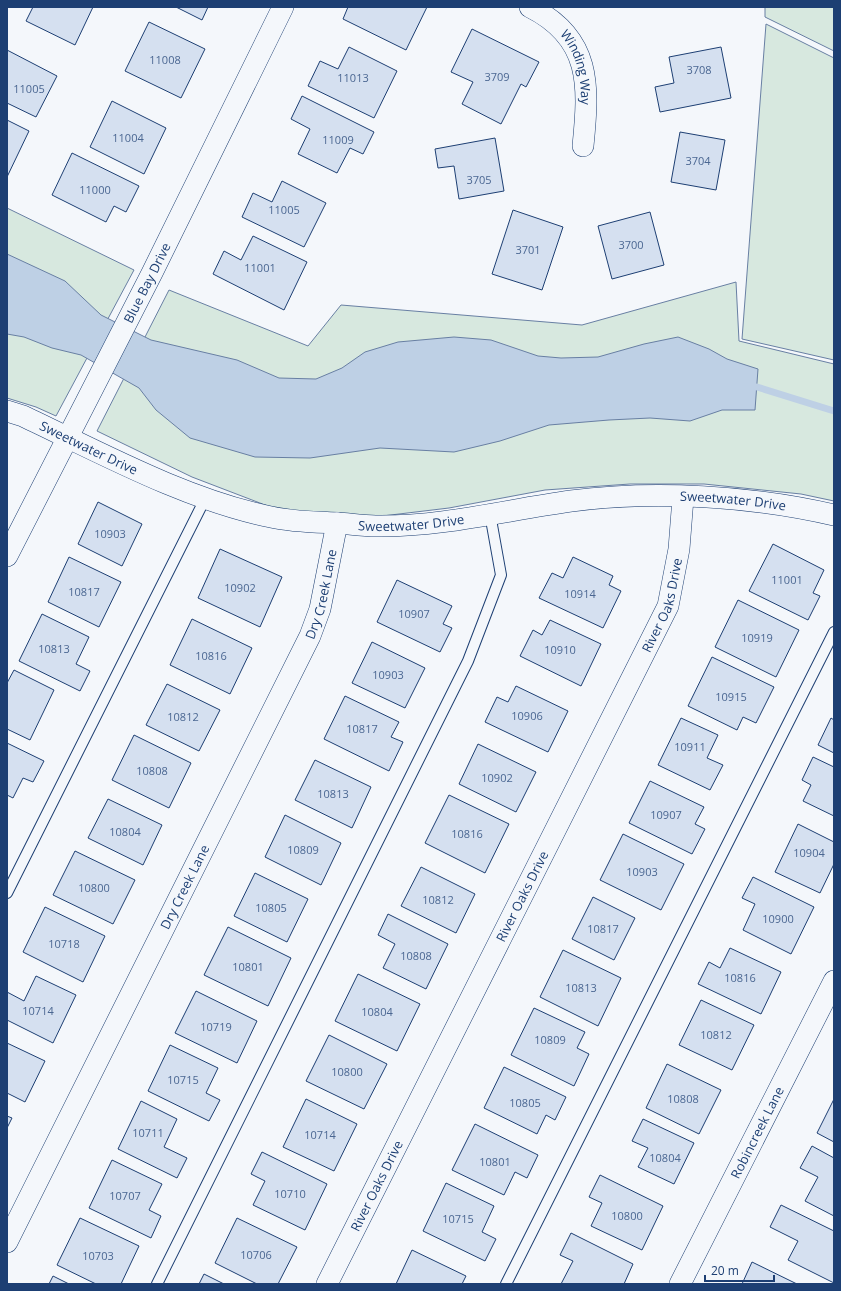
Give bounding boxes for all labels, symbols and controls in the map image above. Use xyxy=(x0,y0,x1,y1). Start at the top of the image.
street label: Winding Way xyxy=(557,26,595,105)
house number: 11008 xyxy=(149,52,181,67)
house number: 3708 xyxy=(686,62,712,77)
house number: 3709 xyxy=(484,69,510,84)
house number: 11013 xyxy=(337,70,369,85)
house number: 11005 xyxy=(13,81,45,96)
house number: 11004 xyxy=(112,130,144,145)
house number: 11009 xyxy=(322,132,354,147)
house number: 3704 xyxy=(685,153,711,168)
house number: 3705 xyxy=(466,172,492,187)
house number: 11000 xyxy=(79,182,111,197)
house number: 11005 xyxy=(268,202,300,217)
house number: 3700 xyxy=(618,237,644,252)
street label: Blue Bay Drive xyxy=(119,239,175,326)
house number: 3701 xyxy=(515,242,541,257)
house number: 11001 xyxy=(244,260,276,275)
street label: Sweetwater Drive xyxy=(37,416,141,479)
street label: Sweetwater Drive xyxy=(680,487,787,514)
street label: Sweetwater Drive xyxy=(357,510,465,535)
house number: 10903 xyxy=(94,526,126,541)
street label: Dry Creek Lane xyxy=(301,548,341,642)
street label: River Oaks Drive xyxy=(637,556,686,655)
house number: 11001 xyxy=(771,572,803,587)
house number: 10902 xyxy=(224,580,256,595)
house number: 10817 xyxy=(68,584,100,599)
house number: 10914 xyxy=(564,586,596,601)
house number: 10907 xyxy=(398,606,430,621)
house number: 10919 xyxy=(741,630,773,645)
house number: 10813 xyxy=(38,641,70,656)
house number: 10910 xyxy=(544,642,576,657)
house number: 10816 xyxy=(195,648,227,663)
house number: 10903 xyxy=(372,667,404,682)
house number: 10915 xyxy=(715,689,747,704)
house number: 10906 xyxy=(511,708,543,723)
house number: 10812 xyxy=(167,709,199,724)
house number: 10817 xyxy=(346,721,378,736)
house number: 10911 xyxy=(674,739,706,754)
house number: 10808 xyxy=(136,763,168,778)
house number: 10902 xyxy=(481,770,513,785)
house number: 10813 xyxy=(317,786,349,801)
house number: 10907 xyxy=(650,807,682,822)
house number: 10804 xyxy=(109,824,141,839)
house number: 10816 xyxy=(451,826,483,841)
street label: Dry Creek Lane xyxy=(156,842,213,932)
house number: 10809 xyxy=(287,842,319,857)
house number: 10904 xyxy=(793,845,825,860)
street label: River Oaks Drive xyxy=(492,848,552,945)
house number: 10903 xyxy=(626,864,658,879)
house number: 10800 xyxy=(78,880,110,895)
house number: 10812 xyxy=(422,892,454,907)
house number: 10805 xyxy=(255,900,287,915)
house number: 10900 xyxy=(762,911,794,926)
house number: 10817 xyxy=(587,921,619,936)
house number: 10718 xyxy=(48,936,80,951)
house number: 10808 xyxy=(400,948,432,963)
house number: 10801 xyxy=(232,959,264,974)
house number: 10816 xyxy=(724,970,756,985)
house number: 10813 xyxy=(565,980,597,995)
house number: 10714 xyxy=(22,1003,54,1018)
house number: 10804 xyxy=(361,1004,393,1019)
house number: 10719 xyxy=(200,1019,232,1034)
house number: 10812 xyxy=(700,1027,732,1042)
house number: 10809 xyxy=(534,1032,566,1047)
house number: 10800 xyxy=(331,1064,363,1079)
house number: 10715 xyxy=(167,1072,199,1087)
street label: Robincreek Lane xyxy=(726,1083,788,1181)
house number: 10808 xyxy=(667,1091,699,1106)
house number: 10805 xyxy=(509,1095,541,1110)
house number: 10711 xyxy=(132,1125,164,1140)
house number: 10714 xyxy=(304,1127,336,1142)
street label: River Oaks Drive xyxy=(346,1137,407,1234)
house number: 10804 xyxy=(649,1150,681,1165)
house number: 10801 xyxy=(479,1154,511,1169)
house number: 10710 xyxy=(274,1186,306,1201)
house number: 10707 xyxy=(109,1188,141,1203)
house number: 10800 xyxy=(611,1208,643,1223)
house number: 10715 xyxy=(442,1211,474,1226)
house number: 10706 xyxy=(240,1247,272,1262)
house number: 10703 xyxy=(82,1248,114,1263)
scale bar xyxy=(705,1257,774,1283)
text: 20 m xyxy=(711,1262,739,1279)

